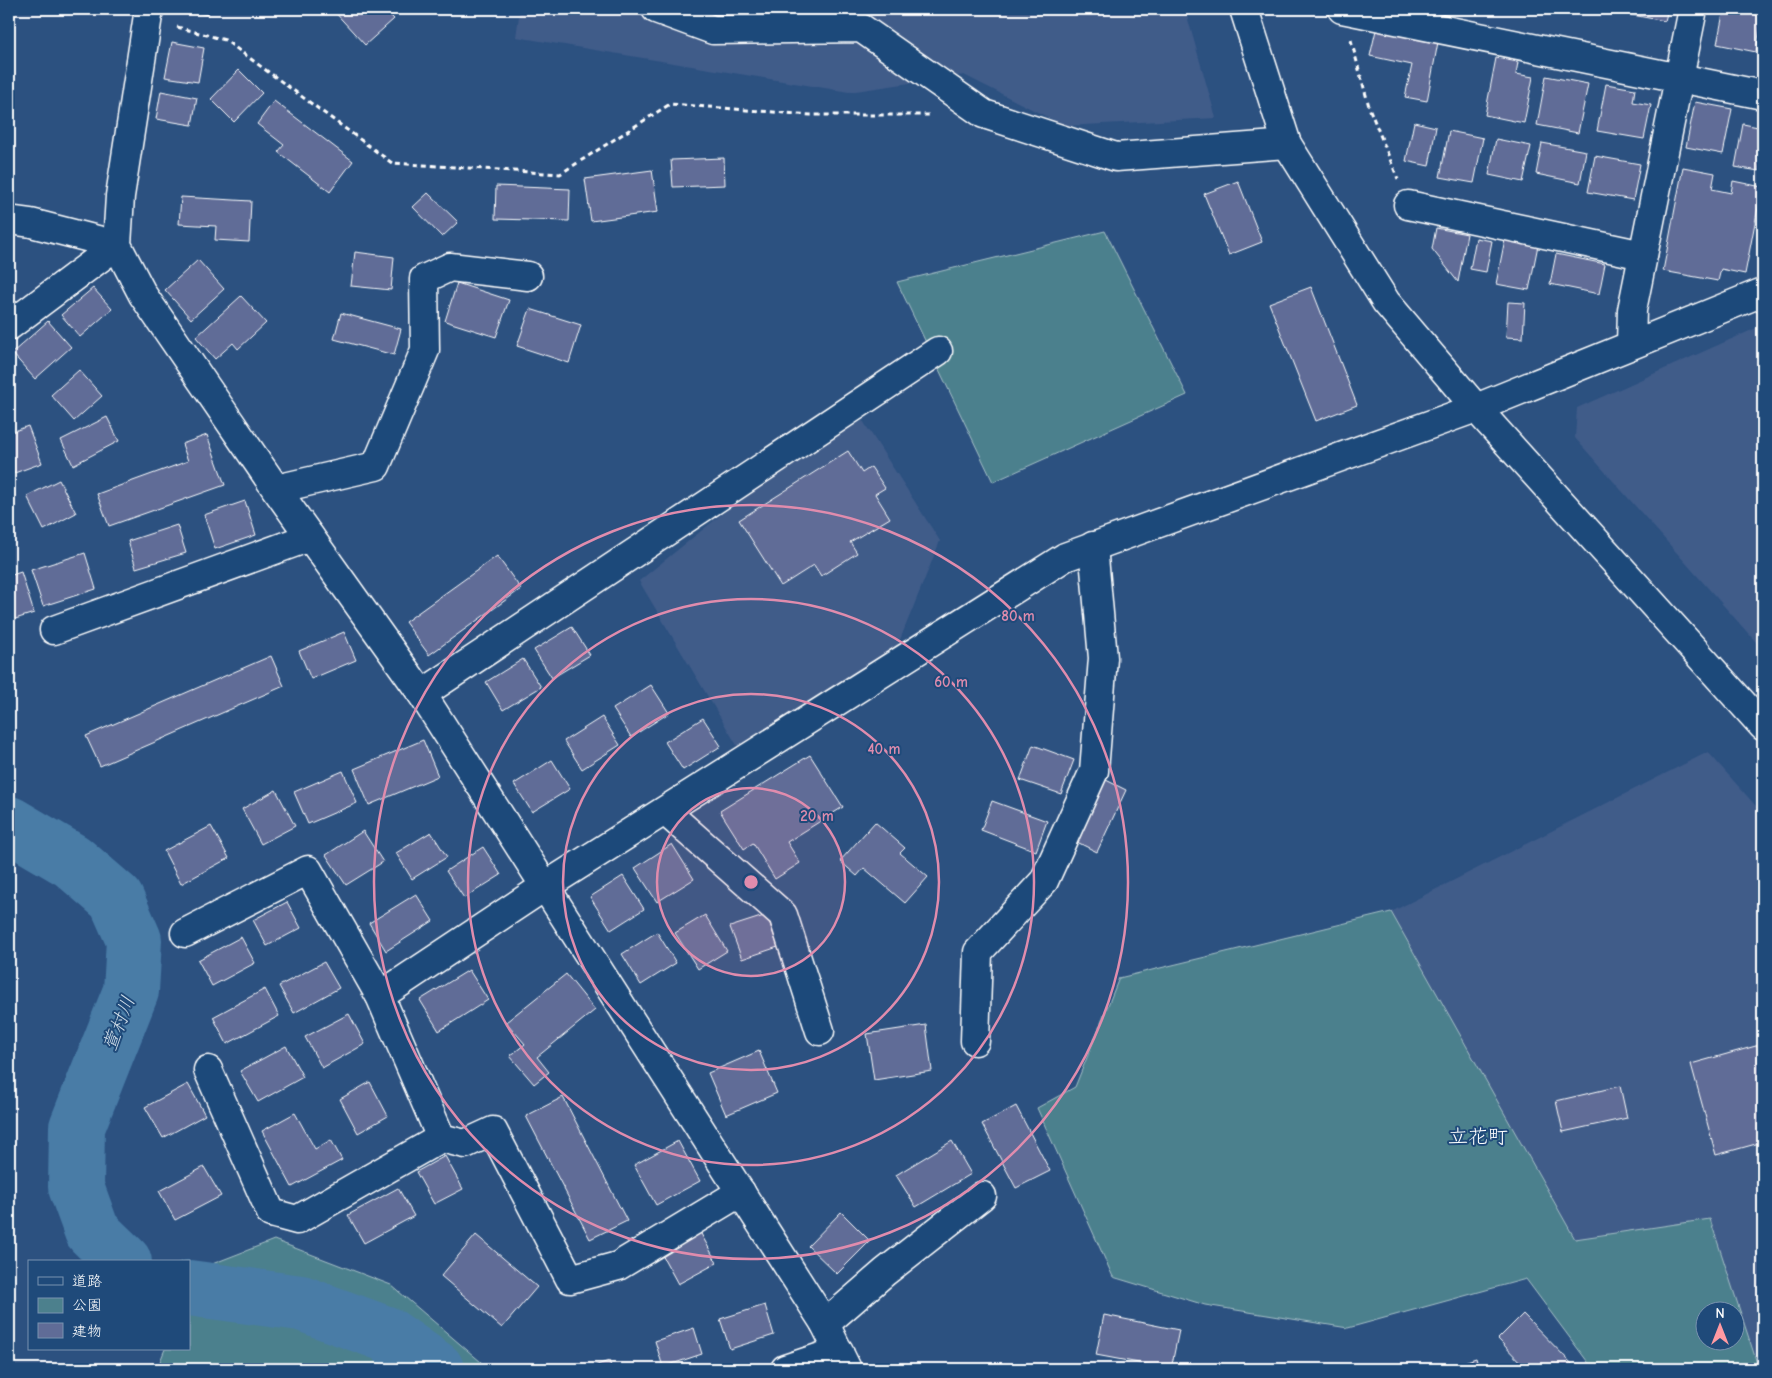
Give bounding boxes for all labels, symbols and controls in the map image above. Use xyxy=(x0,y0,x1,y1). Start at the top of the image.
text: 80 m xyxy=(1001,607,1035,625)
text: 60 m xyxy=(934,673,968,691)
text: 40 m xyxy=(868,740,901,758)
text: 20 m xyxy=(800,807,834,825)
centre of rings xyxy=(742,873,760,891)
water label: 萱村川 xyxy=(98,993,139,1054)
district label: 立花町 xyxy=(1448,1125,1508,1148)
legend xyxy=(28,1260,190,1350)
text: 道路 xyxy=(72,1272,102,1290)
text: 公園 xyxy=(72,1296,102,1314)
north arrow xyxy=(1694,1300,1744,1350)
text: N xyxy=(1715,1305,1725,1322)
text: 建物 xyxy=(72,1322,102,1340)

